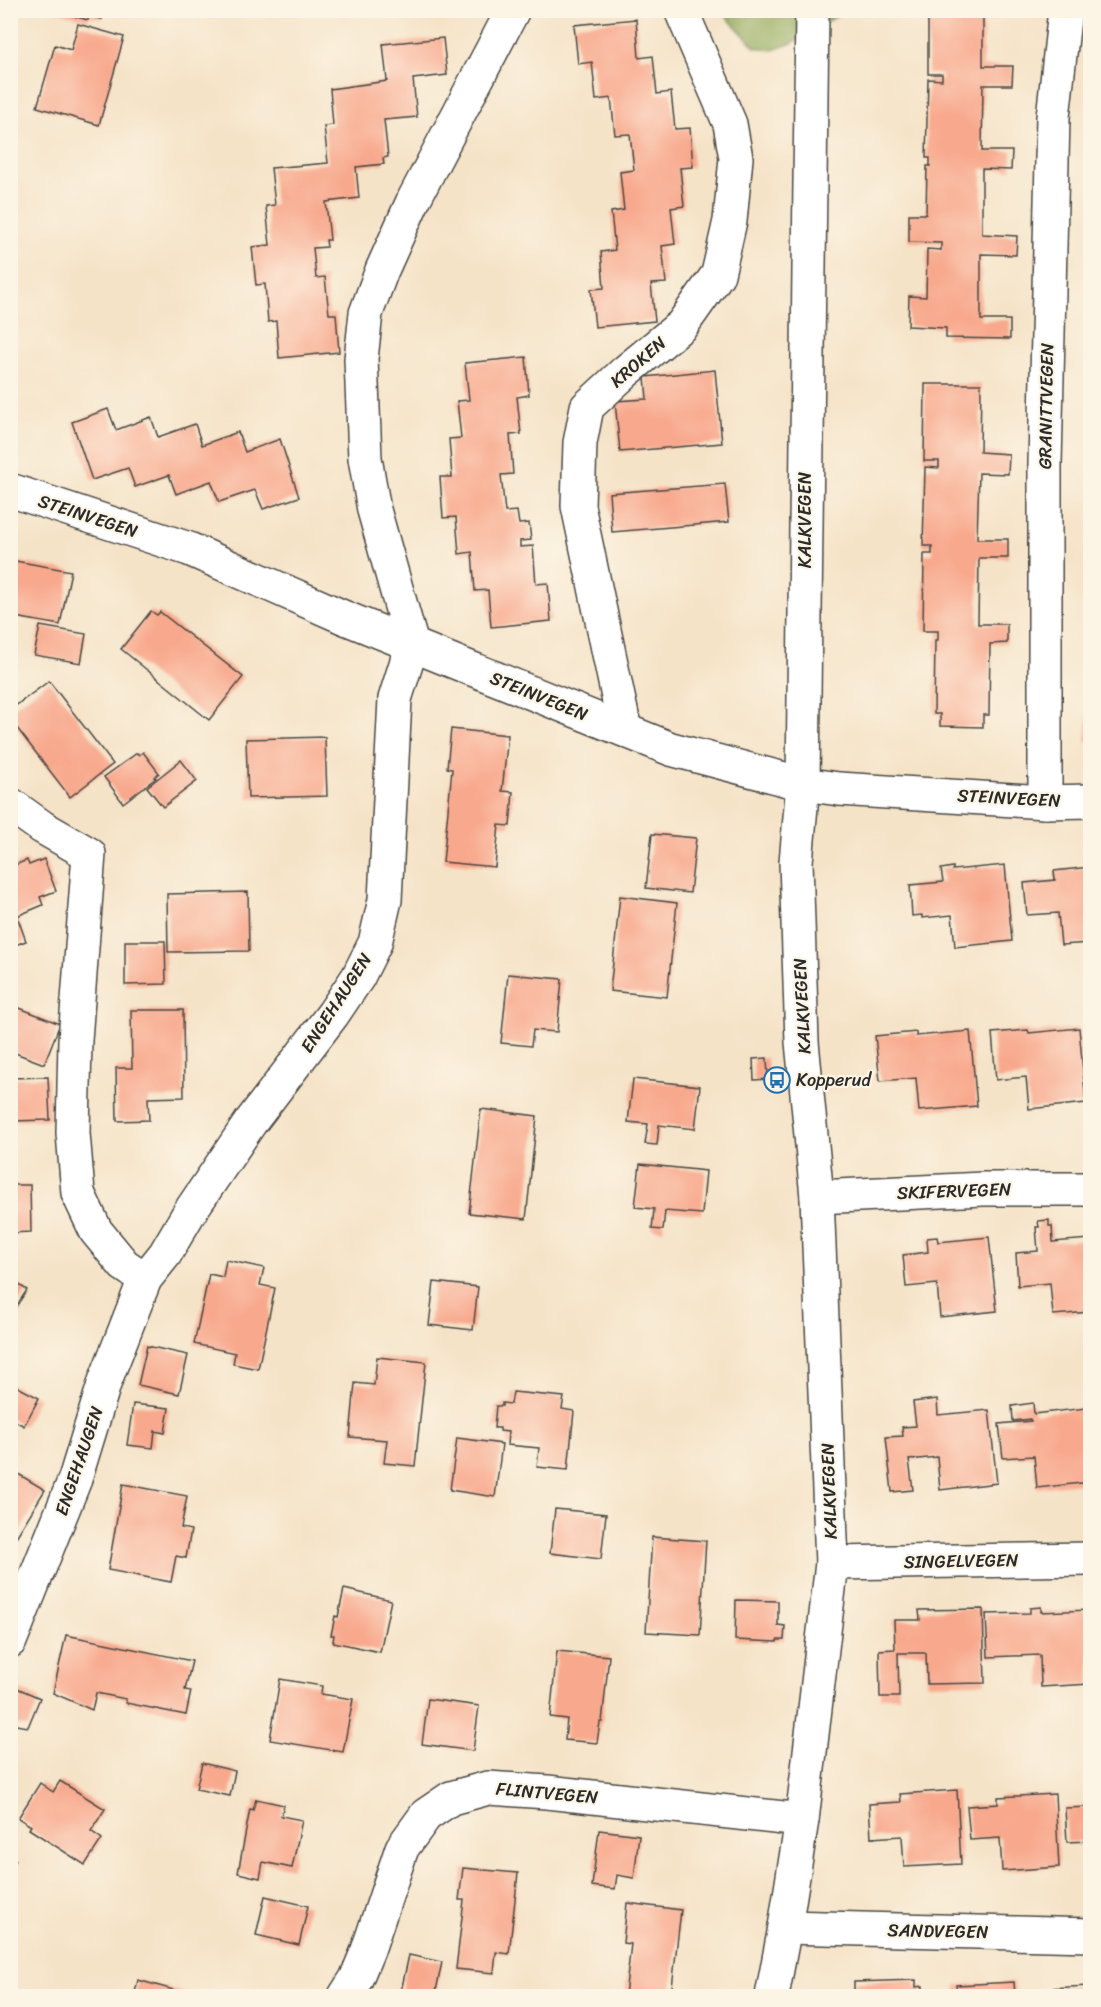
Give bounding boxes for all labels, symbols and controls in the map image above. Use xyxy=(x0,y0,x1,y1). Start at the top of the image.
street label: KROKEN xyxy=(602,328,674,396)
street label: GRANITTVEGEN xyxy=(1029,342,1063,469)
street label: KALKVEGEN xyxy=(789,471,821,568)
street label: STEINVEGEN xyxy=(34,485,143,547)
street label: STEINVEGEN xyxy=(485,662,593,730)
street label: STEINVEGEN xyxy=(956,779,1062,817)
street label: ENGEHAUGEN xyxy=(292,946,381,1059)
street label: KALKVEGEN xyxy=(783,957,821,1055)
place label: Kopperud xyxy=(796,1064,872,1096)
bus stop icon: Kopperud xyxy=(762,1065,792,1095)
street label: SKIFERVEGEN xyxy=(896,1173,1012,1209)
street label: ENGEHAUGEN xyxy=(45,1402,113,1520)
street label: KALKVEGEN xyxy=(811,1442,847,1540)
street label: SINGELVEGEN xyxy=(903,1544,1019,1578)
street label: FLINTVEGEN xyxy=(495,1773,600,1813)
street label: SANDVEGEN xyxy=(887,1914,989,1948)

